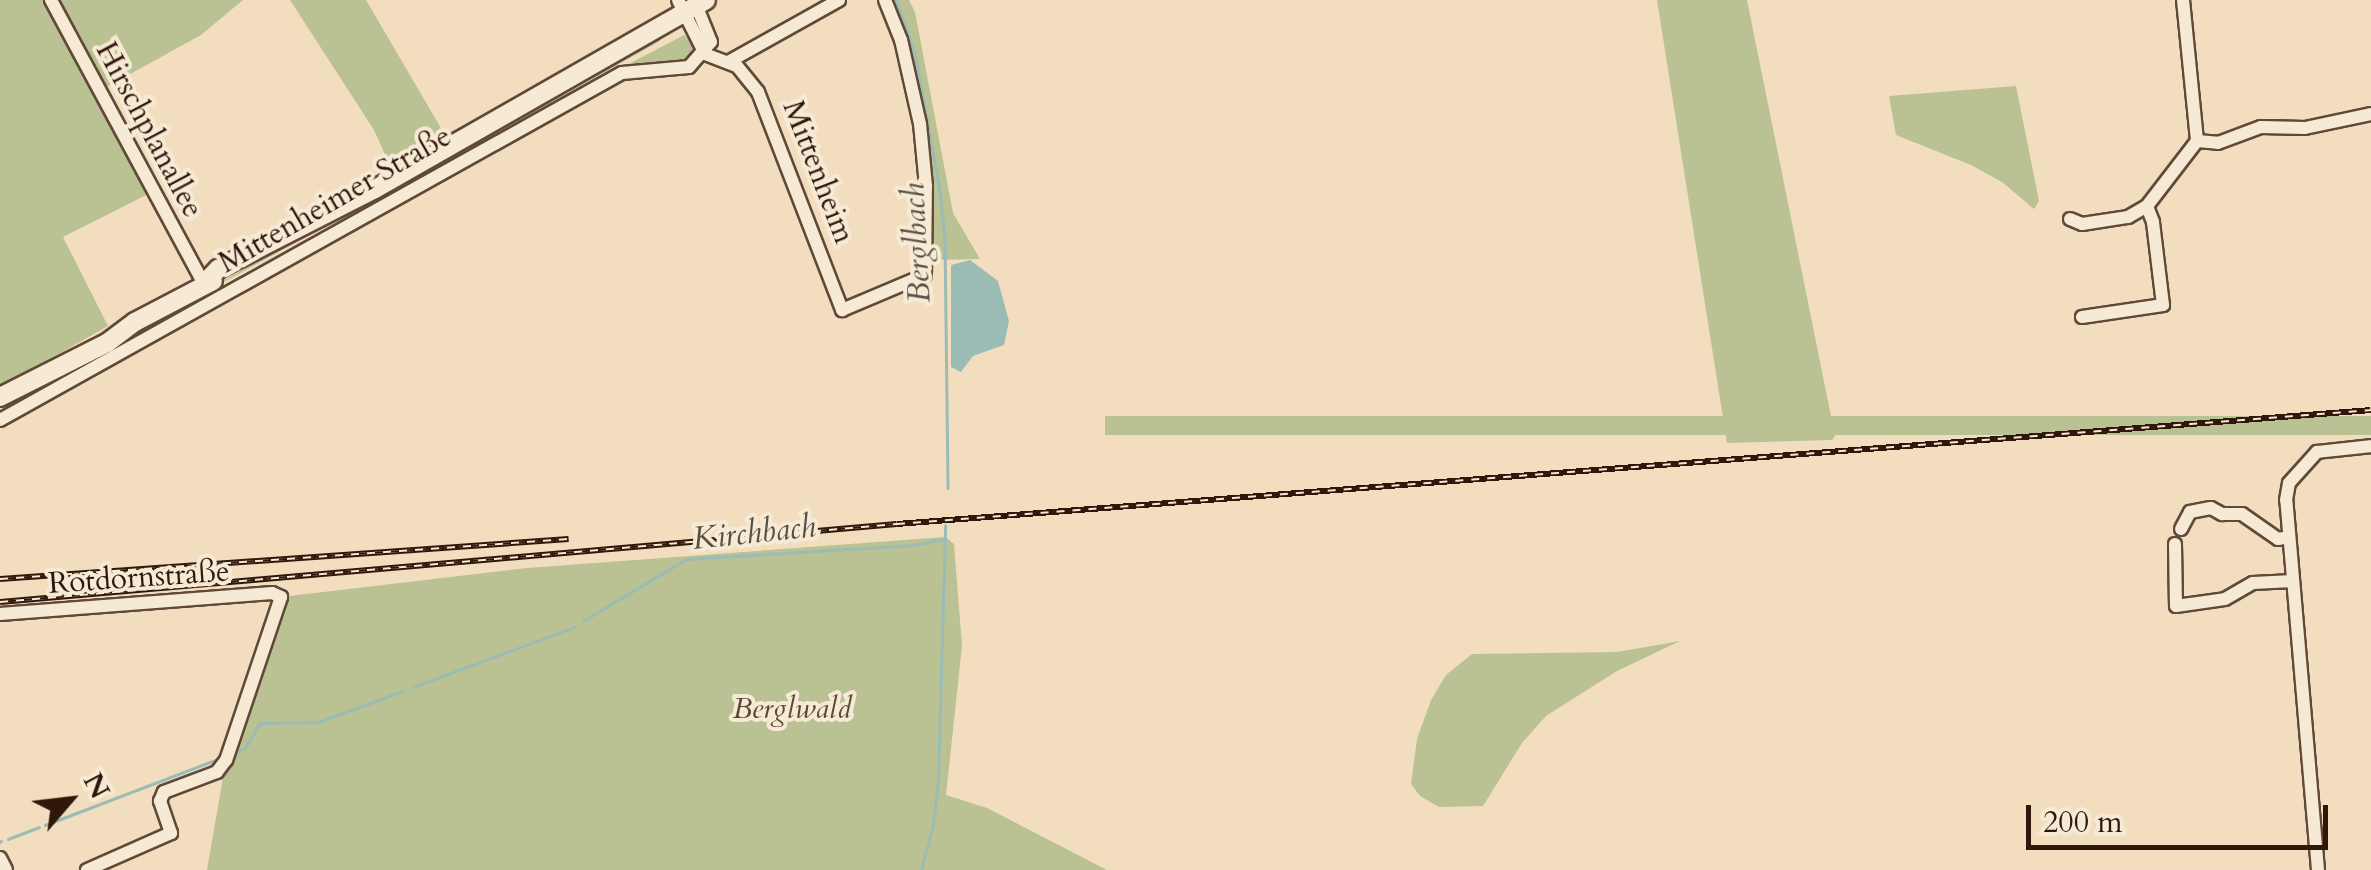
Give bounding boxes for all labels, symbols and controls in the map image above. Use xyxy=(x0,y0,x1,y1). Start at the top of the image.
street label: Hirschplanallee xyxy=(88,36,210,224)
street label: Mittenheim xyxy=(774,95,862,249)
street label: Mittenheimer Straße xyxy=(212,119,458,281)
water label: Berglbach xyxy=(895,182,939,304)
water label: Kirchbach xyxy=(690,507,818,559)
street label: Rotdornstraße xyxy=(47,554,231,602)
park label: Berglwald xyxy=(733,691,851,727)
north arrow xyxy=(20,750,120,850)
text: N xyxy=(74,766,119,806)
scale bar xyxy=(2031,785,2334,847)
text: 200 m xyxy=(2043,802,2123,843)

